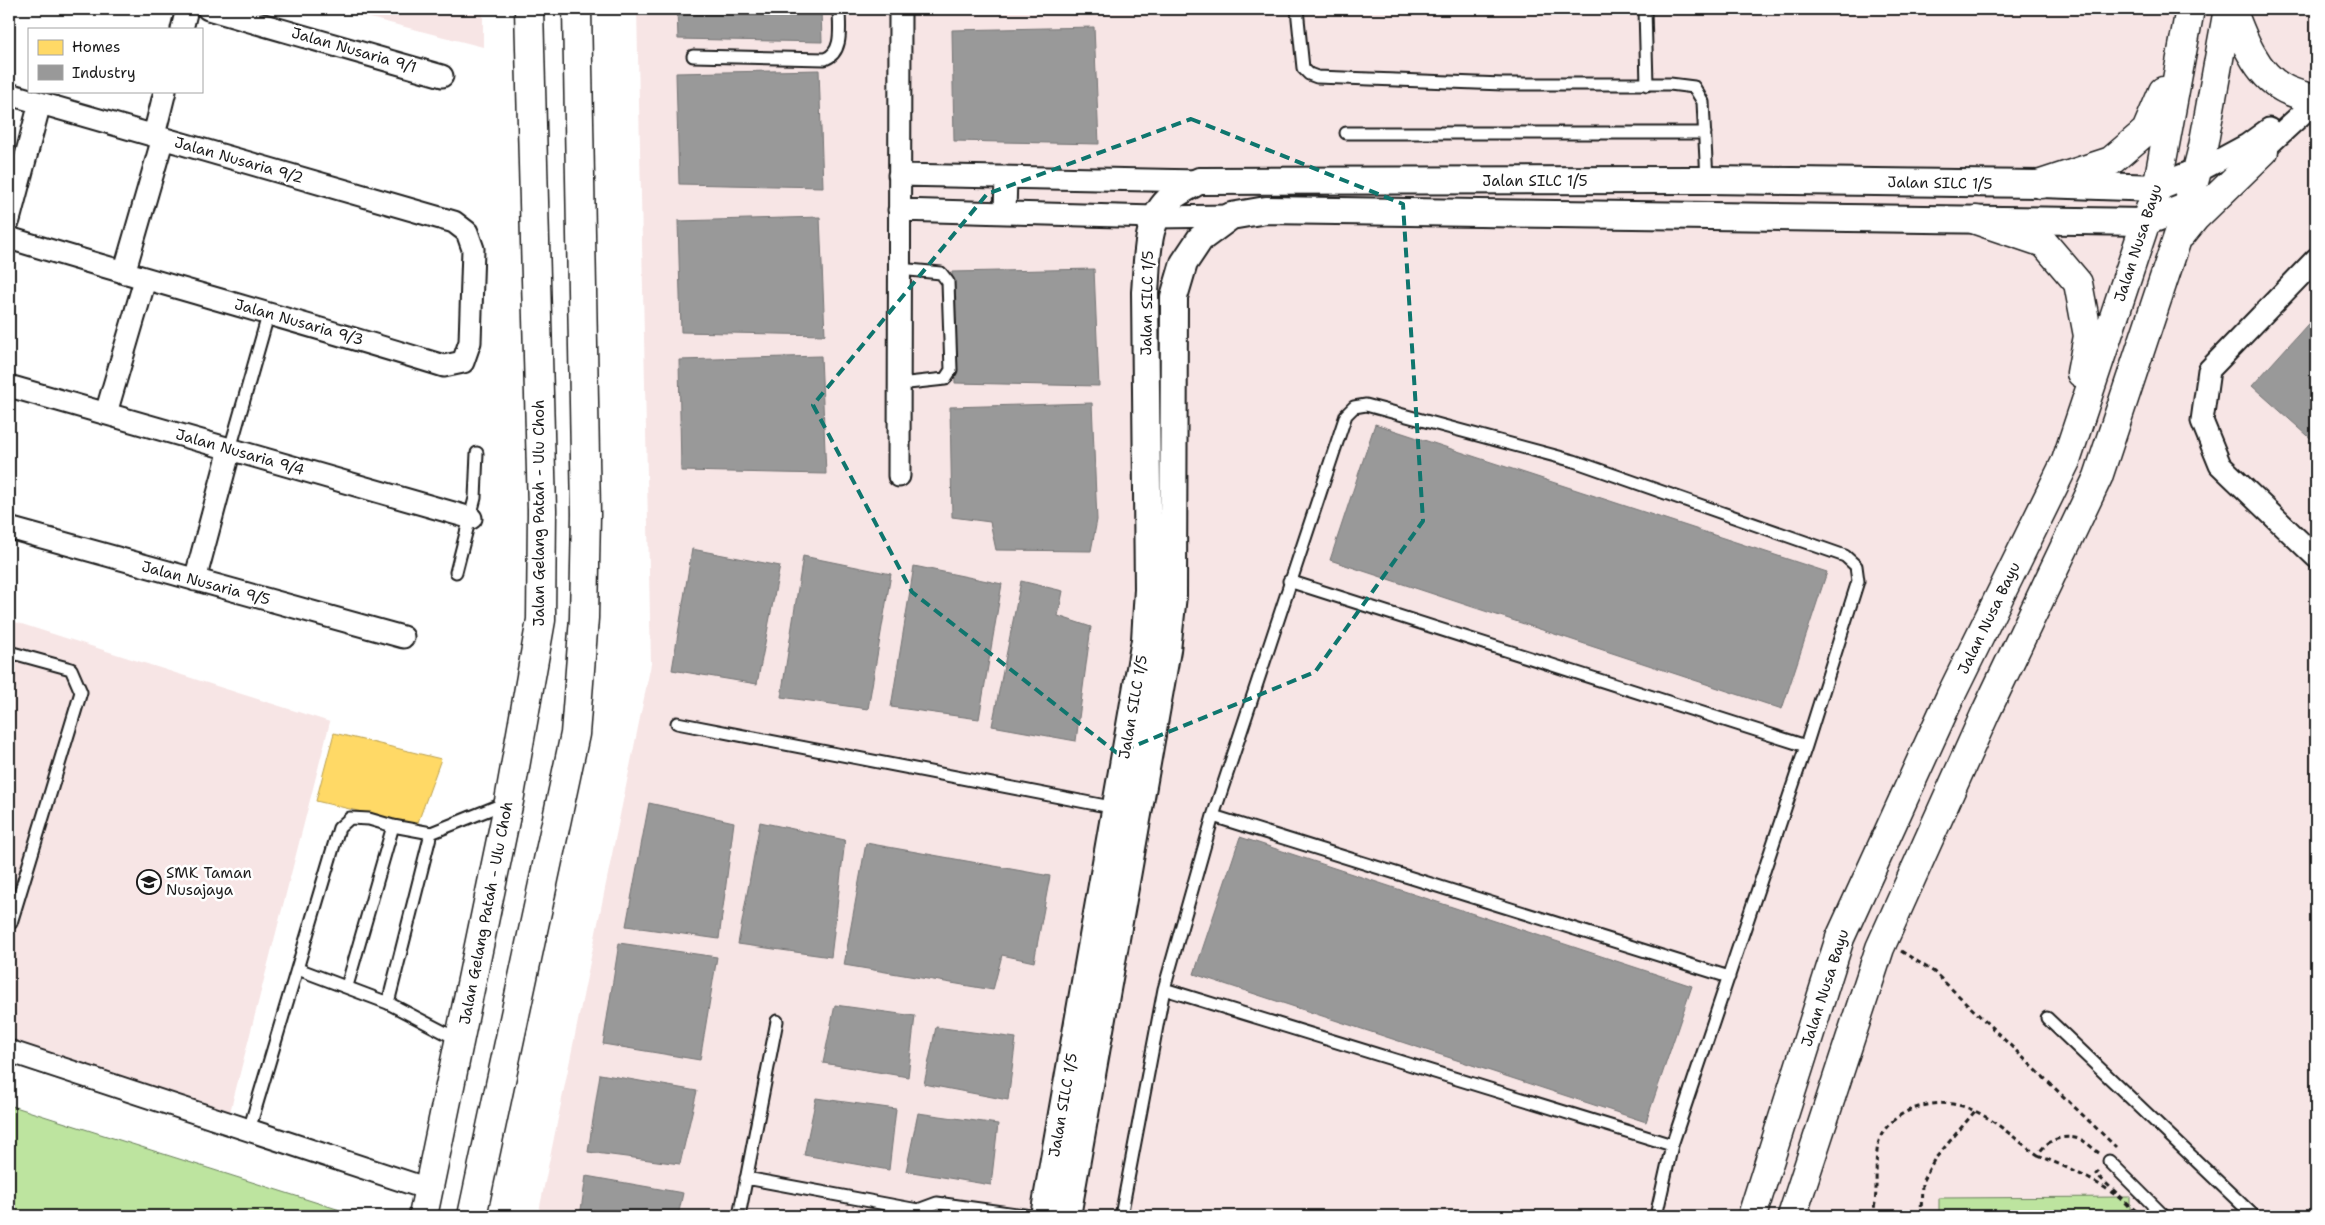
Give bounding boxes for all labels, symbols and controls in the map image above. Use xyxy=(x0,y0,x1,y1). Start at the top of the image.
street label: Jalan Nusaria 9/1 xyxy=(289,23,419,77)
legend xyxy=(28,28,202,92)
text: Homes xyxy=(72,37,120,57)
text: Industry xyxy=(72,63,136,83)
street label: Jalan Nusaria 9/2 xyxy=(172,132,306,188)
street label: Jalan SILC 1/5 xyxy=(1482,171,1588,191)
street label: Jalan SILC 1/5 xyxy=(1887,172,1993,194)
street label: Jalan Nusa Bayu xyxy=(2110,182,2166,304)
street label: Jalan SILC 1/5 xyxy=(1136,250,1158,356)
street label: Jalan Nusaria 9/3 xyxy=(232,294,366,350)
street label: Jalan Gelang Patah - Ulu Choh xyxy=(529,400,549,626)
street label: Jalan Nusaria 9/4 xyxy=(173,424,307,480)
street label: Jalan Nusaria 9/5 xyxy=(139,556,273,610)
street label: Jalan Nusa Bayu xyxy=(1953,559,2025,677)
street label: Jalan SILC 1/5 xyxy=(1114,653,1152,761)
street label: Jalan Gelang Patah - Ulu Choh xyxy=(455,800,517,1026)
place label: SMK Taman Nusajaya xyxy=(166,863,252,900)
school or university icon: SMK Taman Nusajaya xyxy=(136,869,162,895)
street label: Jalan Nusa Bayu xyxy=(1797,927,1853,1049)
street label: Jalan SILC 1/5 xyxy=(1044,1051,1082,1159)

